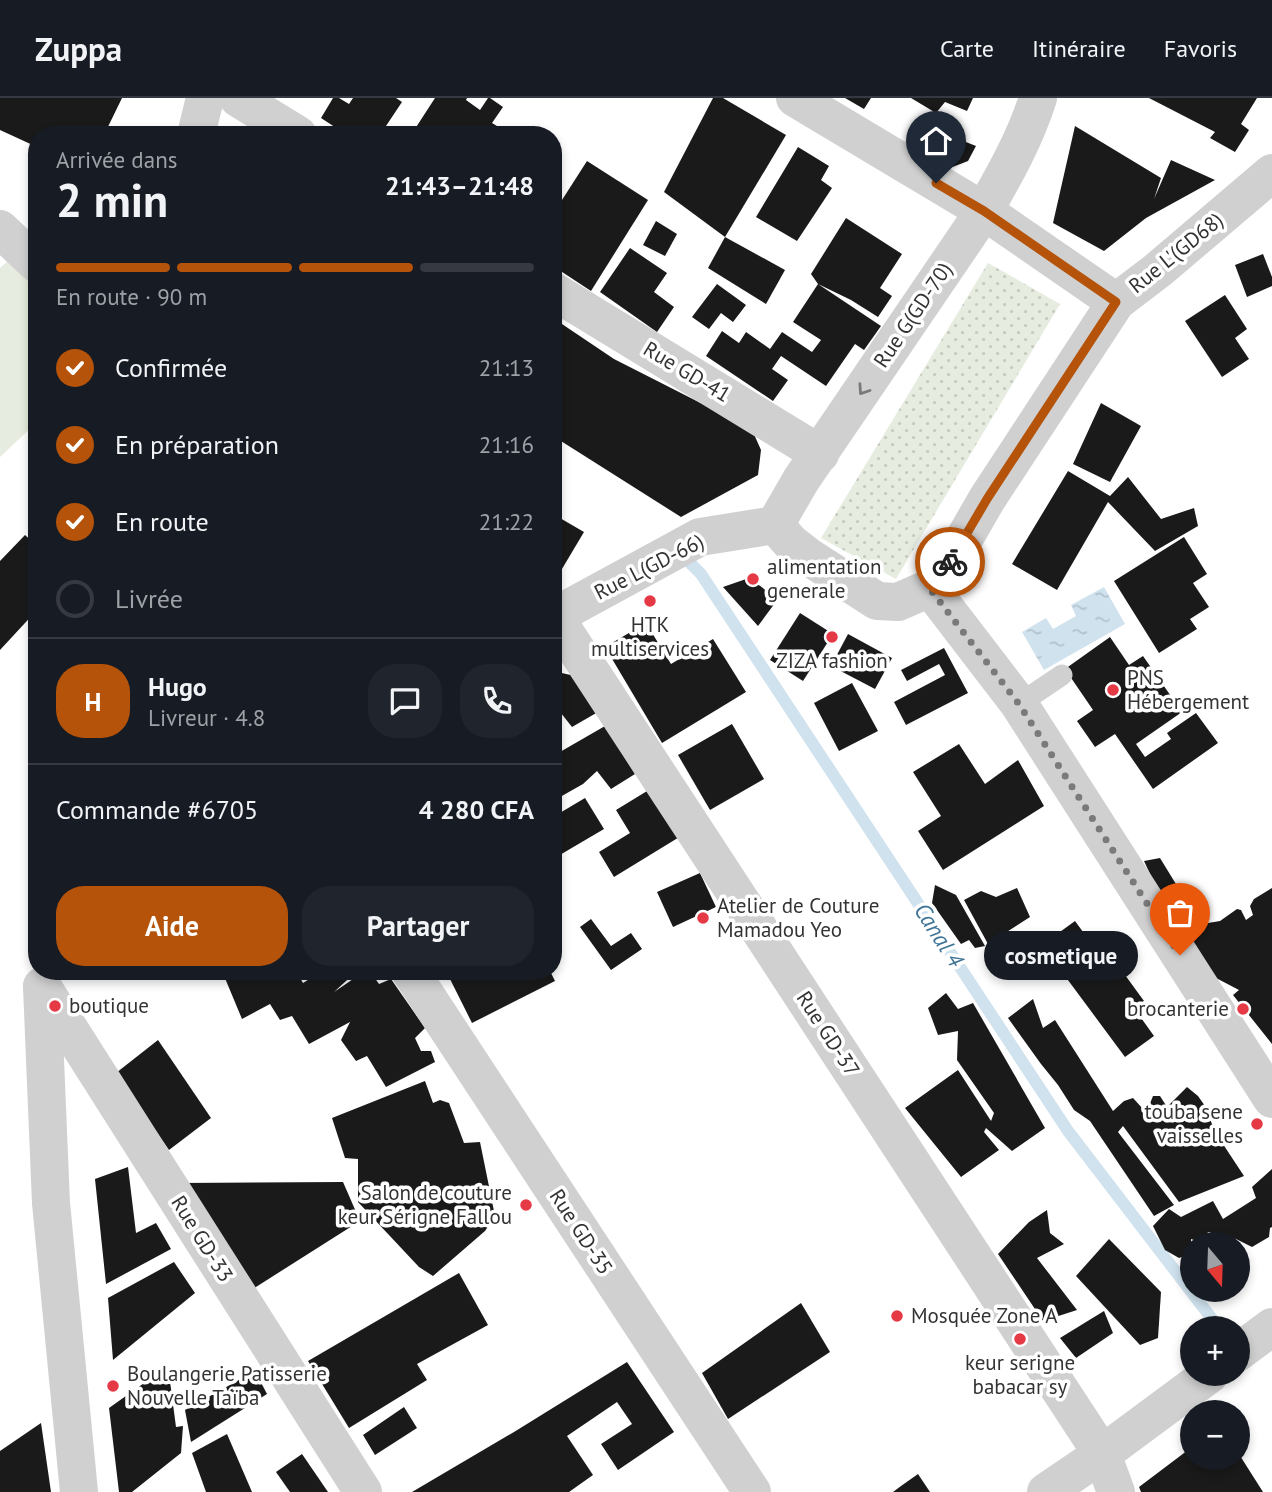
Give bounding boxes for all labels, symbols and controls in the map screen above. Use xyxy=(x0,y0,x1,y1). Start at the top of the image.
text: Zuppa xyxy=(35,27,122,70)
text: Carte xyxy=(940,33,994,64)
text: Itinéraire xyxy=(1032,33,1126,64)
text: Favoris xyxy=(1164,33,1237,64)
pin xyxy=(906,111,966,183)
icon: home xyxy=(917,122,955,160)
text: Arrivée dans xyxy=(56,145,177,174)
text: 21:43–21:48 xyxy=(385,169,534,202)
text: 2 min xyxy=(56,170,168,230)
street label: Rue L'(GD68) xyxy=(1123,206,1228,299)
street label: Rue G(GD-70) xyxy=(867,257,958,373)
text: En route · 90 m xyxy=(56,282,207,311)
street label: Rue GD-41 xyxy=(639,335,736,408)
icon: check xyxy=(56,349,94,387)
text: Confirmée xyxy=(115,351,227,384)
text: 21:13 xyxy=(479,353,534,382)
one-way arrow xyxy=(859,382,872,395)
icon: check xyxy=(56,426,94,464)
text: En préparation xyxy=(115,428,279,461)
text: 21:16 xyxy=(479,430,534,459)
icon: check xyxy=(56,503,94,541)
text: En route xyxy=(115,505,209,538)
text: 21:22 xyxy=(479,507,534,536)
street label: Rue L(GD-66) xyxy=(589,527,708,606)
courier xyxy=(915,527,985,597)
icon: bike xyxy=(931,543,969,581)
place label: alimentation generale xyxy=(767,553,881,604)
marker: alimentation generale xyxy=(745,571,761,587)
text: Livrée xyxy=(115,582,183,615)
marker: HTK multiservices xyxy=(642,593,658,609)
place label: HTK multiservices xyxy=(591,611,709,662)
marker: ZIZA fashion xyxy=(824,629,840,645)
place label: ZIZA fashion xyxy=(776,647,888,674)
button: chat xyxy=(368,664,442,738)
button: phone xyxy=(460,664,534,738)
place label: PNS Hébergement xyxy=(1127,664,1249,715)
text: Hugo xyxy=(148,670,207,703)
marker: PNS Hébergement xyxy=(1105,682,1121,698)
text: H xyxy=(85,685,101,718)
text: Livreur · 4.8 xyxy=(148,703,265,732)
text: Commande #6705 xyxy=(56,793,258,826)
text: 4 280 CFA xyxy=(419,793,534,826)
pin xyxy=(1150,883,1210,955)
button: Aide xyxy=(56,886,288,966)
button: Partager xyxy=(302,886,534,966)
place label: Atelier de Couture Mamadou Yeo xyxy=(717,892,879,943)
icon: bag xyxy=(1161,894,1199,932)
water label: Canal 4 xyxy=(908,897,971,973)
marker: Atelier de Couture Mamadou Yeo xyxy=(695,910,711,926)
callout: cosmetique xyxy=(984,930,1138,980)
text: cosmetique xyxy=(1005,941,1117,970)
street label: Rue GD-37 xyxy=(791,986,866,1082)
place label: boutique xyxy=(69,992,149,1019)
place label: brocanterie xyxy=(1127,995,1229,1022)
marker: boutique xyxy=(47,998,63,1014)
marker: brocanterie xyxy=(1235,1001,1251,1017)
place label: touba sene vaisselles xyxy=(1145,1098,1243,1149)
marker: touba sene vaisselles xyxy=(1249,1116,1265,1132)
place label: Salon de couture keur Sérigne Fallou xyxy=(338,1179,512,1230)
street label: Rue GD-35 xyxy=(544,1184,619,1280)
street label: Rue GD-33 xyxy=(165,1190,240,1287)
marker: Salon de couture keur Sérigne Fallou xyxy=(518,1197,534,1213)
north arrow xyxy=(1180,1232,1250,1302)
map controls xyxy=(1180,1232,1250,1470)
place label: Mosquée Zone A xyxy=(911,1302,1058,1329)
marker: Mosquée Zone A xyxy=(889,1308,905,1324)
button: + xyxy=(1180,1316,1250,1386)
marker: keur serigne babacar sy xyxy=(1012,1331,1028,1347)
place label: keur serigne babacar sy xyxy=(965,1349,1075,1400)
place label: Boulangerie Patisserie Nouvelle Taïba xyxy=(127,1360,327,1411)
marker: Boulangerie Patisserie Nouvelle Taïba xyxy=(105,1378,121,1394)
button: − xyxy=(1180,1400,1250,1470)

